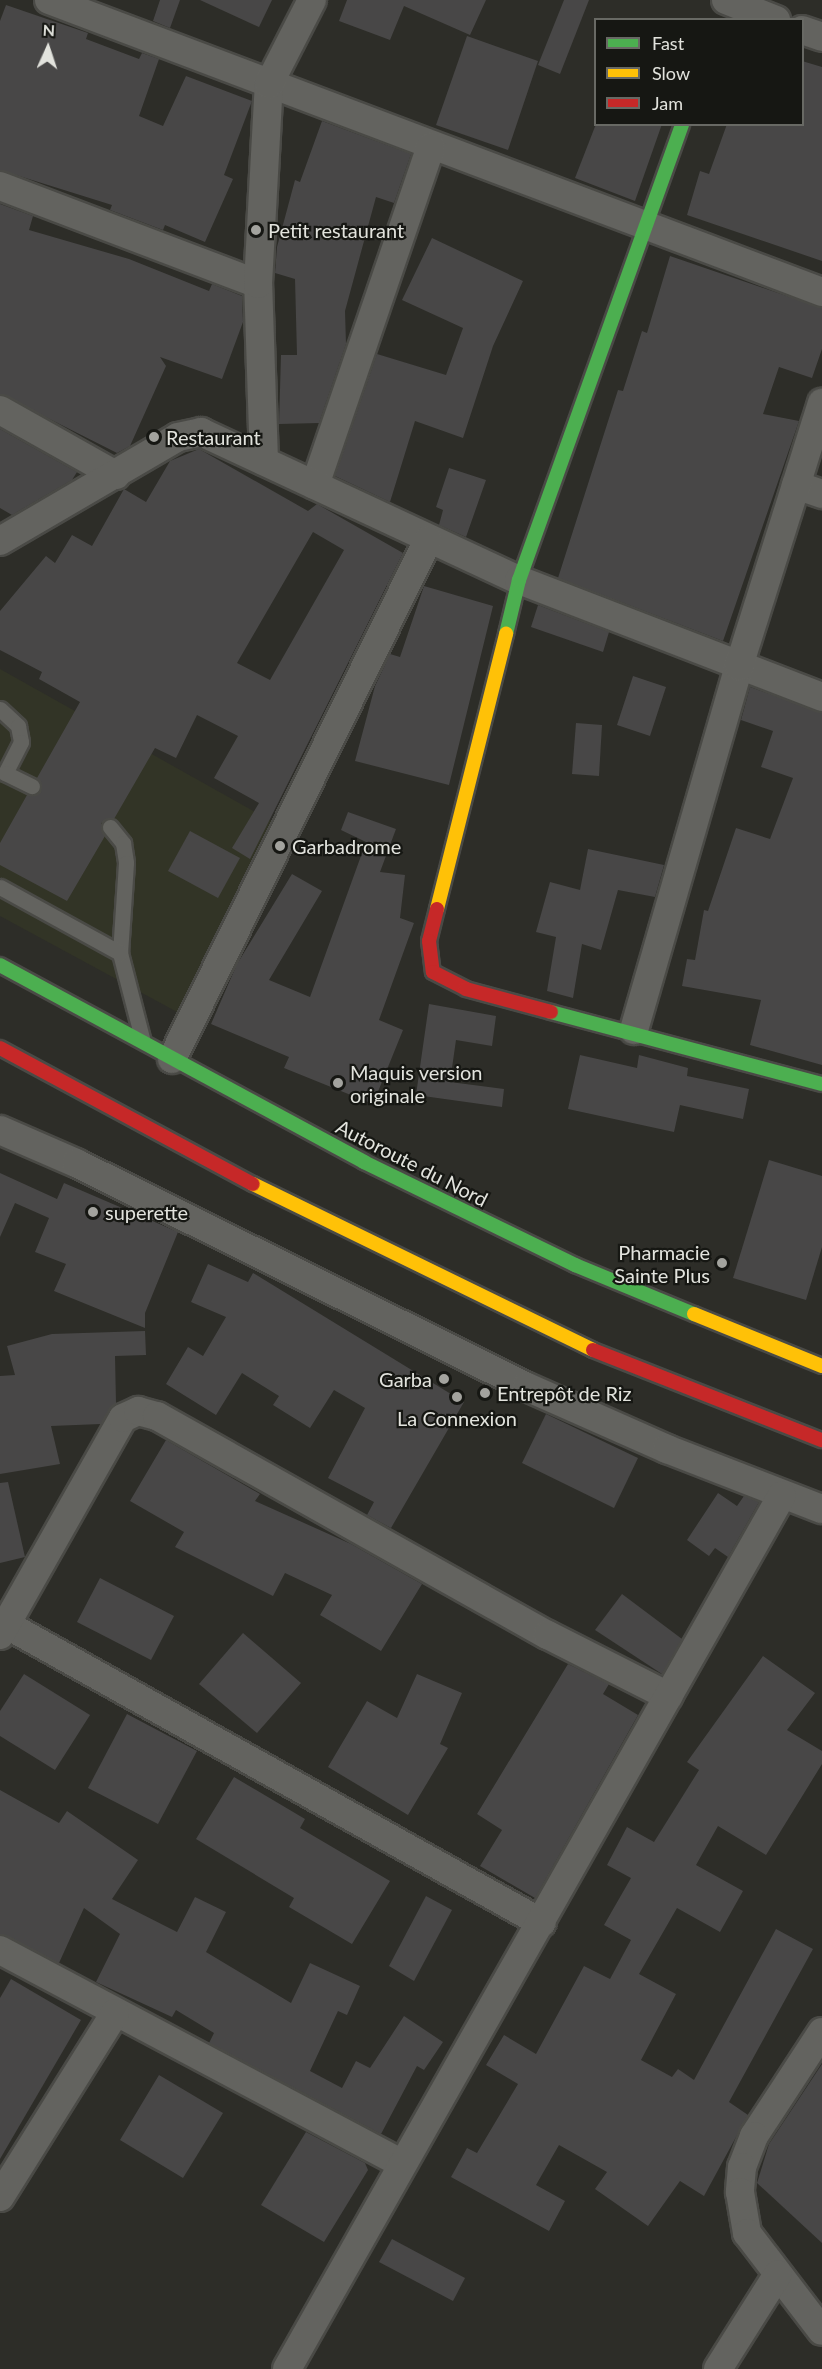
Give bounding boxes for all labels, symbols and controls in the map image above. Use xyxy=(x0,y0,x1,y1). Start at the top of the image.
north arrow xyxy=(18,18,78,78)
legend xyxy=(594,18,804,126)
text: N xyxy=(42,20,56,39)
text: Fast xyxy=(652,32,684,54)
text: Slow xyxy=(652,62,690,84)
text: Jam xyxy=(652,92,683,114)
place label: Petit restaurant xyxy=(268,218,404,242)
marker: Petit restaurant xyxy=(249,223,263,237)
place label: Restaurant xyxy=(166,425,261,449)
marker: Restaurant xyxy=(147,430,161,444)
place label: Garbadrome xyxy=(292,834,401,858)
marker: Garbadrome xyxy=(273,839,287,853)
place label: Maquis version originale xyxy=(350,1060,483,1107)
marker: Maquis version originale xyxy=(331,1076,345,1090)
street label: Autoroute du Nord xyxy=(332,1114,492,1212)
place label: superette xyxy=(105,1200,188,1224)
marker: superette xyxy=(86,1205,100,1219)
place label: Pharmacie Sainte Plus xyxy=(614,1240,710,1287)
marker: Pharmacie Sainte Plus xyxy=(715,1256,729,1270)
place label: Garba xyxy=(379,1367,432,1391)
marker: Garba xyxy=(437,1372,451,1386)
place label: Entrepôt de Riz xyxy=(497,1381,632,1405)
marker: Entrepôt de Riz xyxy=(478,1386,492,1400)
marker: La Connexion xyxy=(450,1390,464,1404)
place label: La Connexion xyxy=(397,1406,517,1430)

